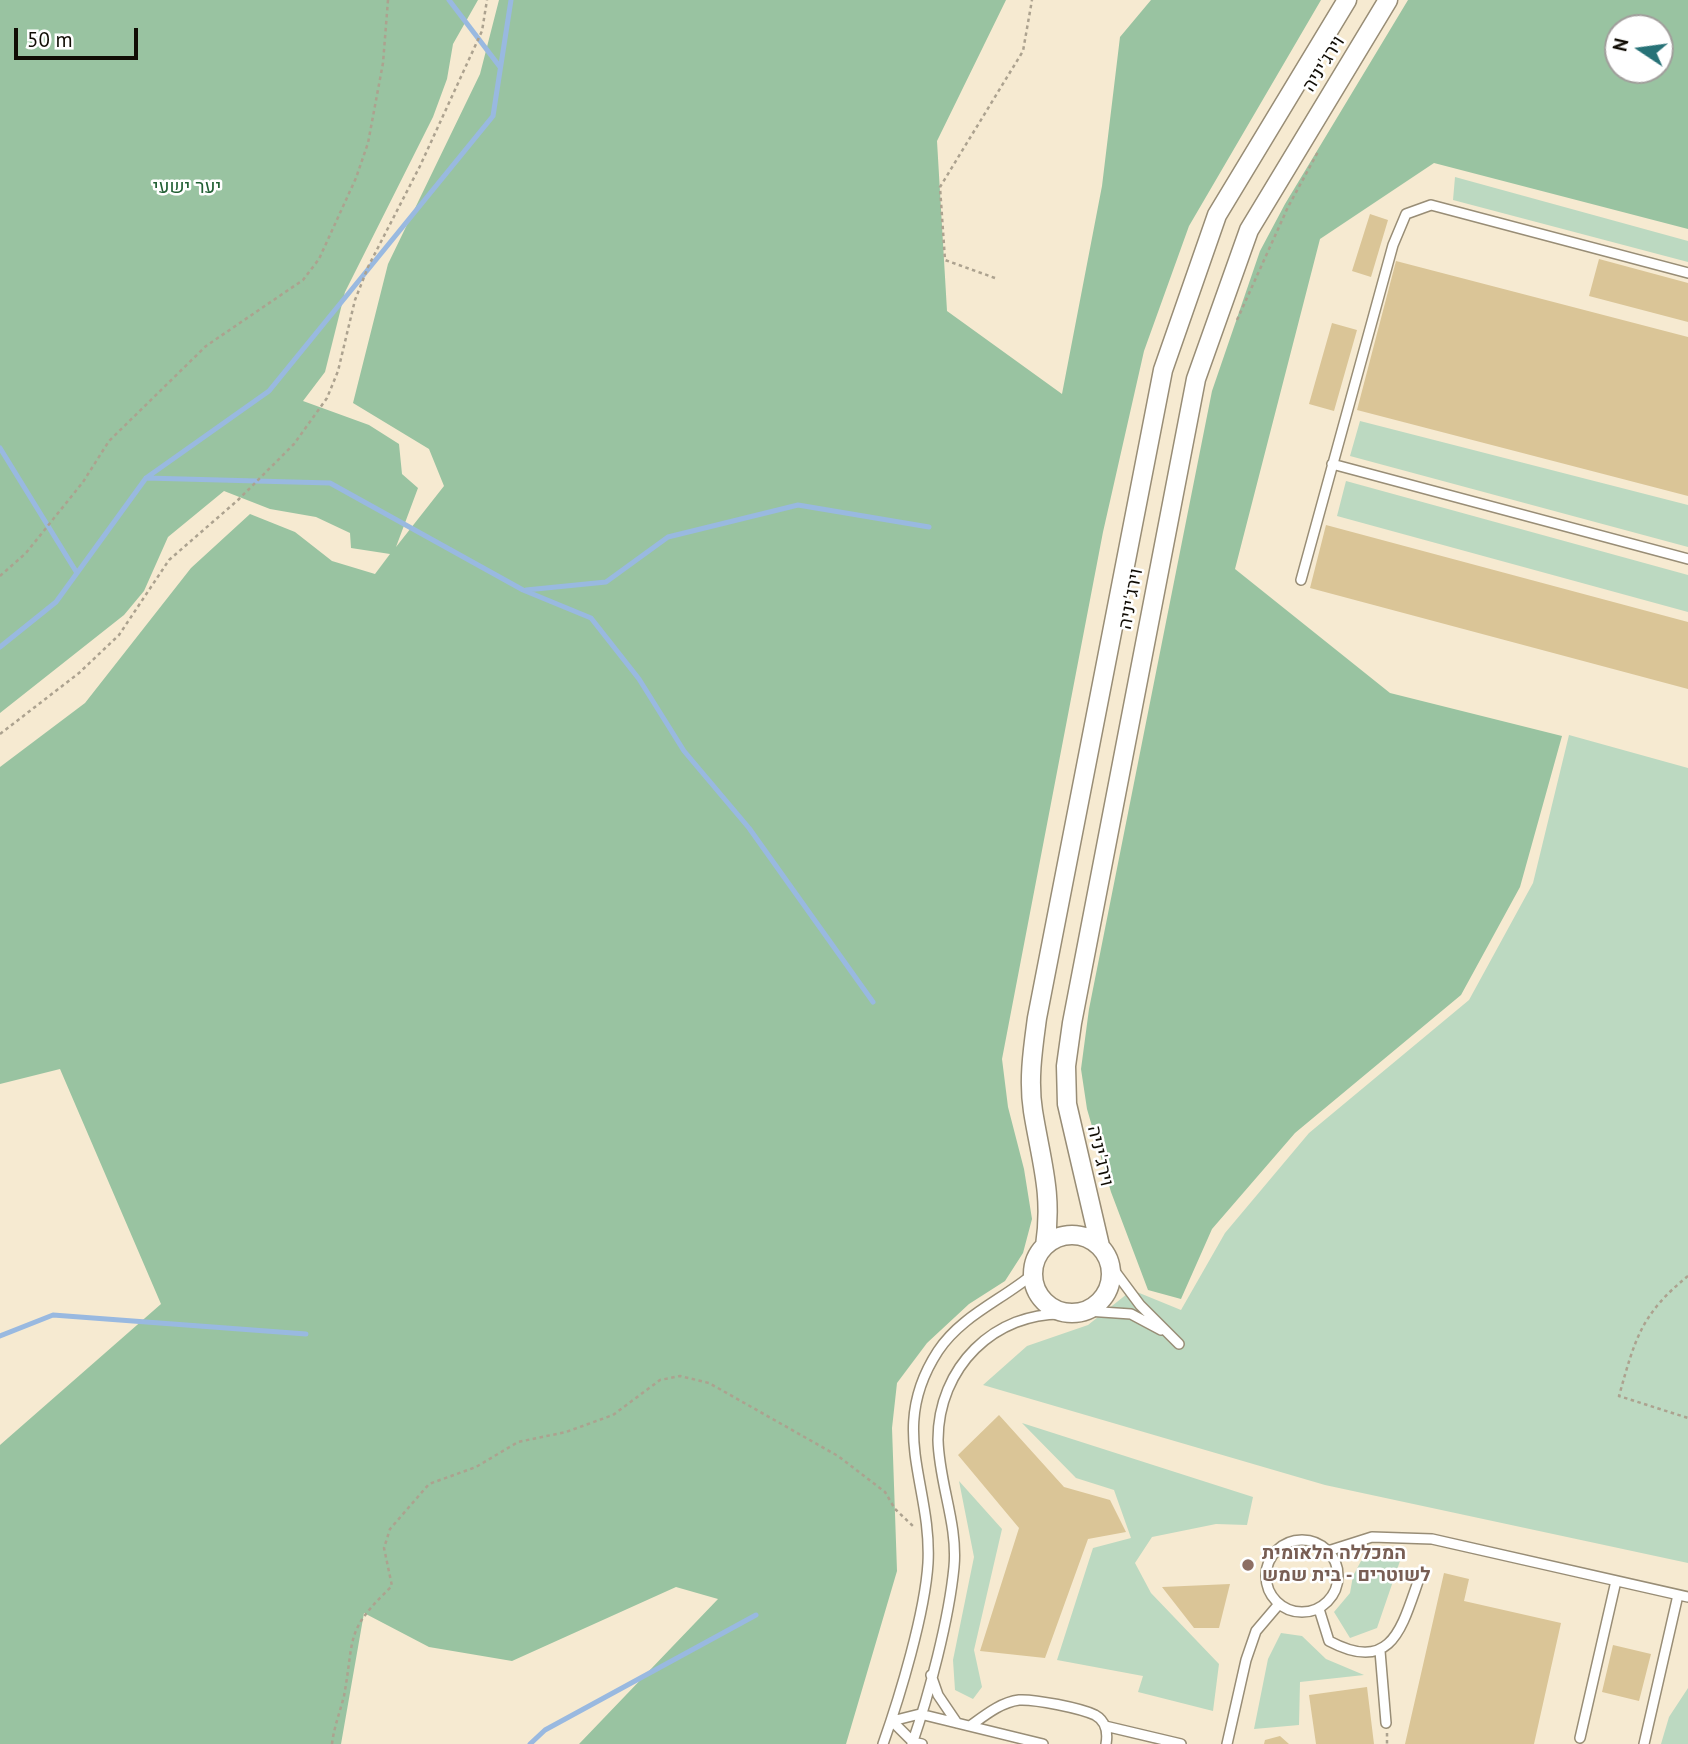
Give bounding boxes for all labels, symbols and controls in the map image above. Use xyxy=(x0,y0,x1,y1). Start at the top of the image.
scale bar xyxy=(18,14,142,58)
north arrow xyxy=(1604,14,1674,84)
text: 50 m xyxy=(27,26,73,53)
street label: וירג'יניה xyxy=(1298,32,1350,96)
text: N xyxy=(1607,36,1634,54)
park label: יער ישעי xyxy=(153,177,221,199)
street label: וירג'יניה xyxy=(1114,567,1148,631)
street label: וירג'יניה xyxy=(1082,1123,1118,1189)
place label: המכללה הלאומית לשוטרים - בית שמש xyxy=(1262,1543,1431,1587)
marker: המכללה הלאומית לשוטרים - בית שמש xyxy=(1240,1557,1256,1573)

